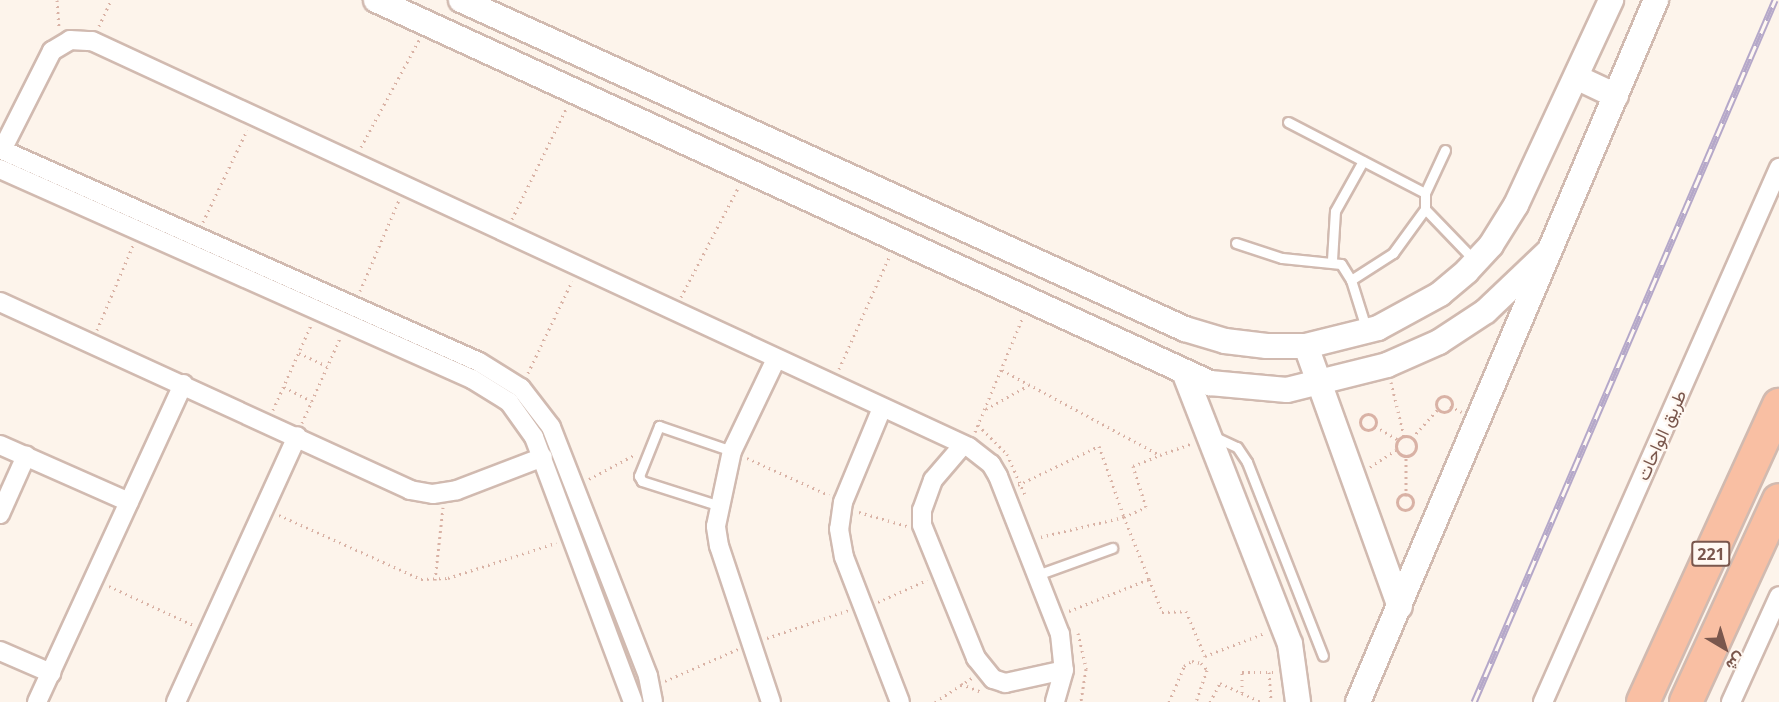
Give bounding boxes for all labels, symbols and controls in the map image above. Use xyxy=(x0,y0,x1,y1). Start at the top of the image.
street label: طريق الواحات xyxy=(1631,386,1691,484)
road number: 221 xyxy=(1690,541,1732,567)
north arrow xyxy=(1695,618,1755,678)
text: ش xyxy=(1722,648,1750,677)

